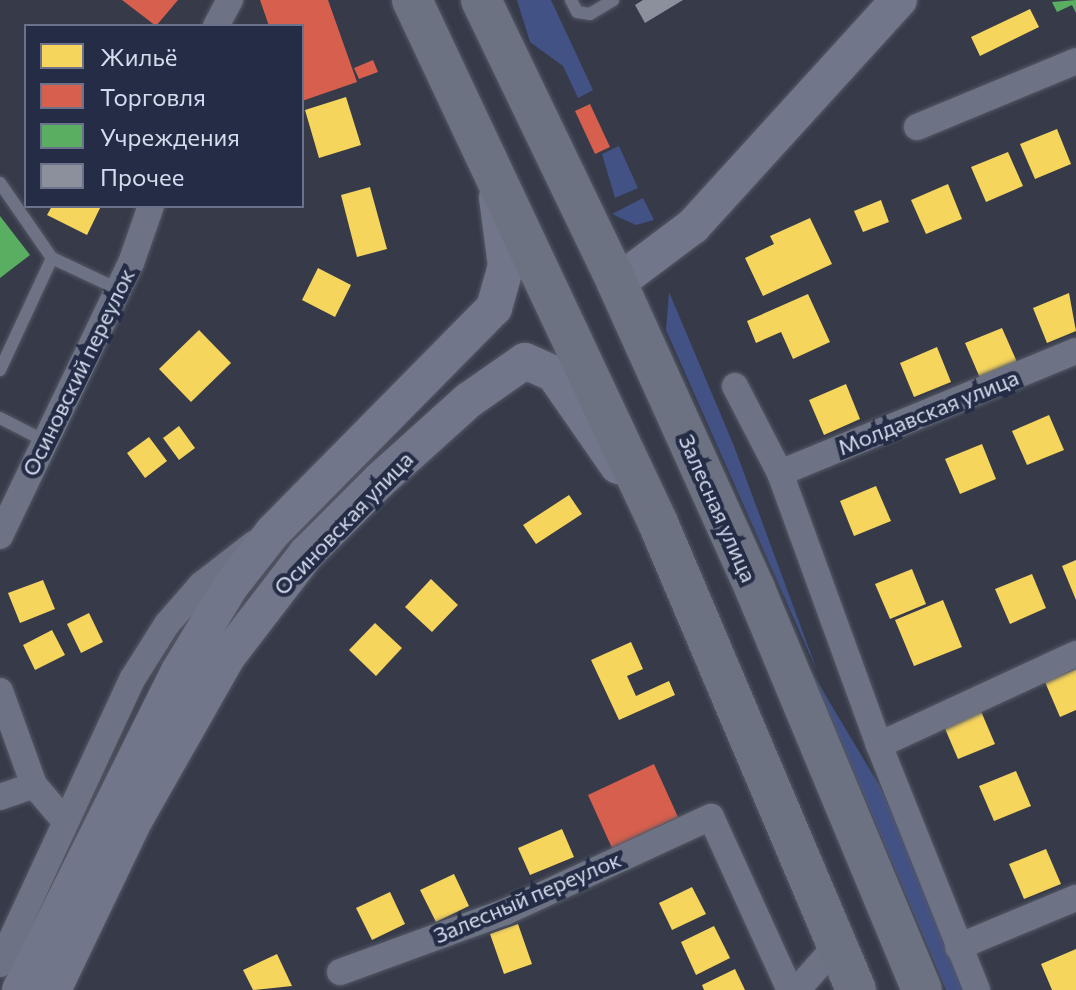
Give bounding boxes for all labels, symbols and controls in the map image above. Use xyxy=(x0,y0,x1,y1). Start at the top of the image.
legend xyxy=(24,24,304,208)
text: Жильё xyxy=(100,42,177,71)
text: Торговля xyxy=(100,82,206,111)
text: Учреждения xyxy=(100,122,240,151)
text: Прочее xyxy=(100,162,184,191)
street label: Осиновский переулок xyxy=(16,264,140,480)
street label: Молдавская улица xyxy=(834,364,1022,460)
street label: Залесная улица xyxy=(674,430,762,586)
street label: Осиновская улица xyxy=(268,446,418,600)
street label: Залесный переулок xyxy=(429,846,625,948)

